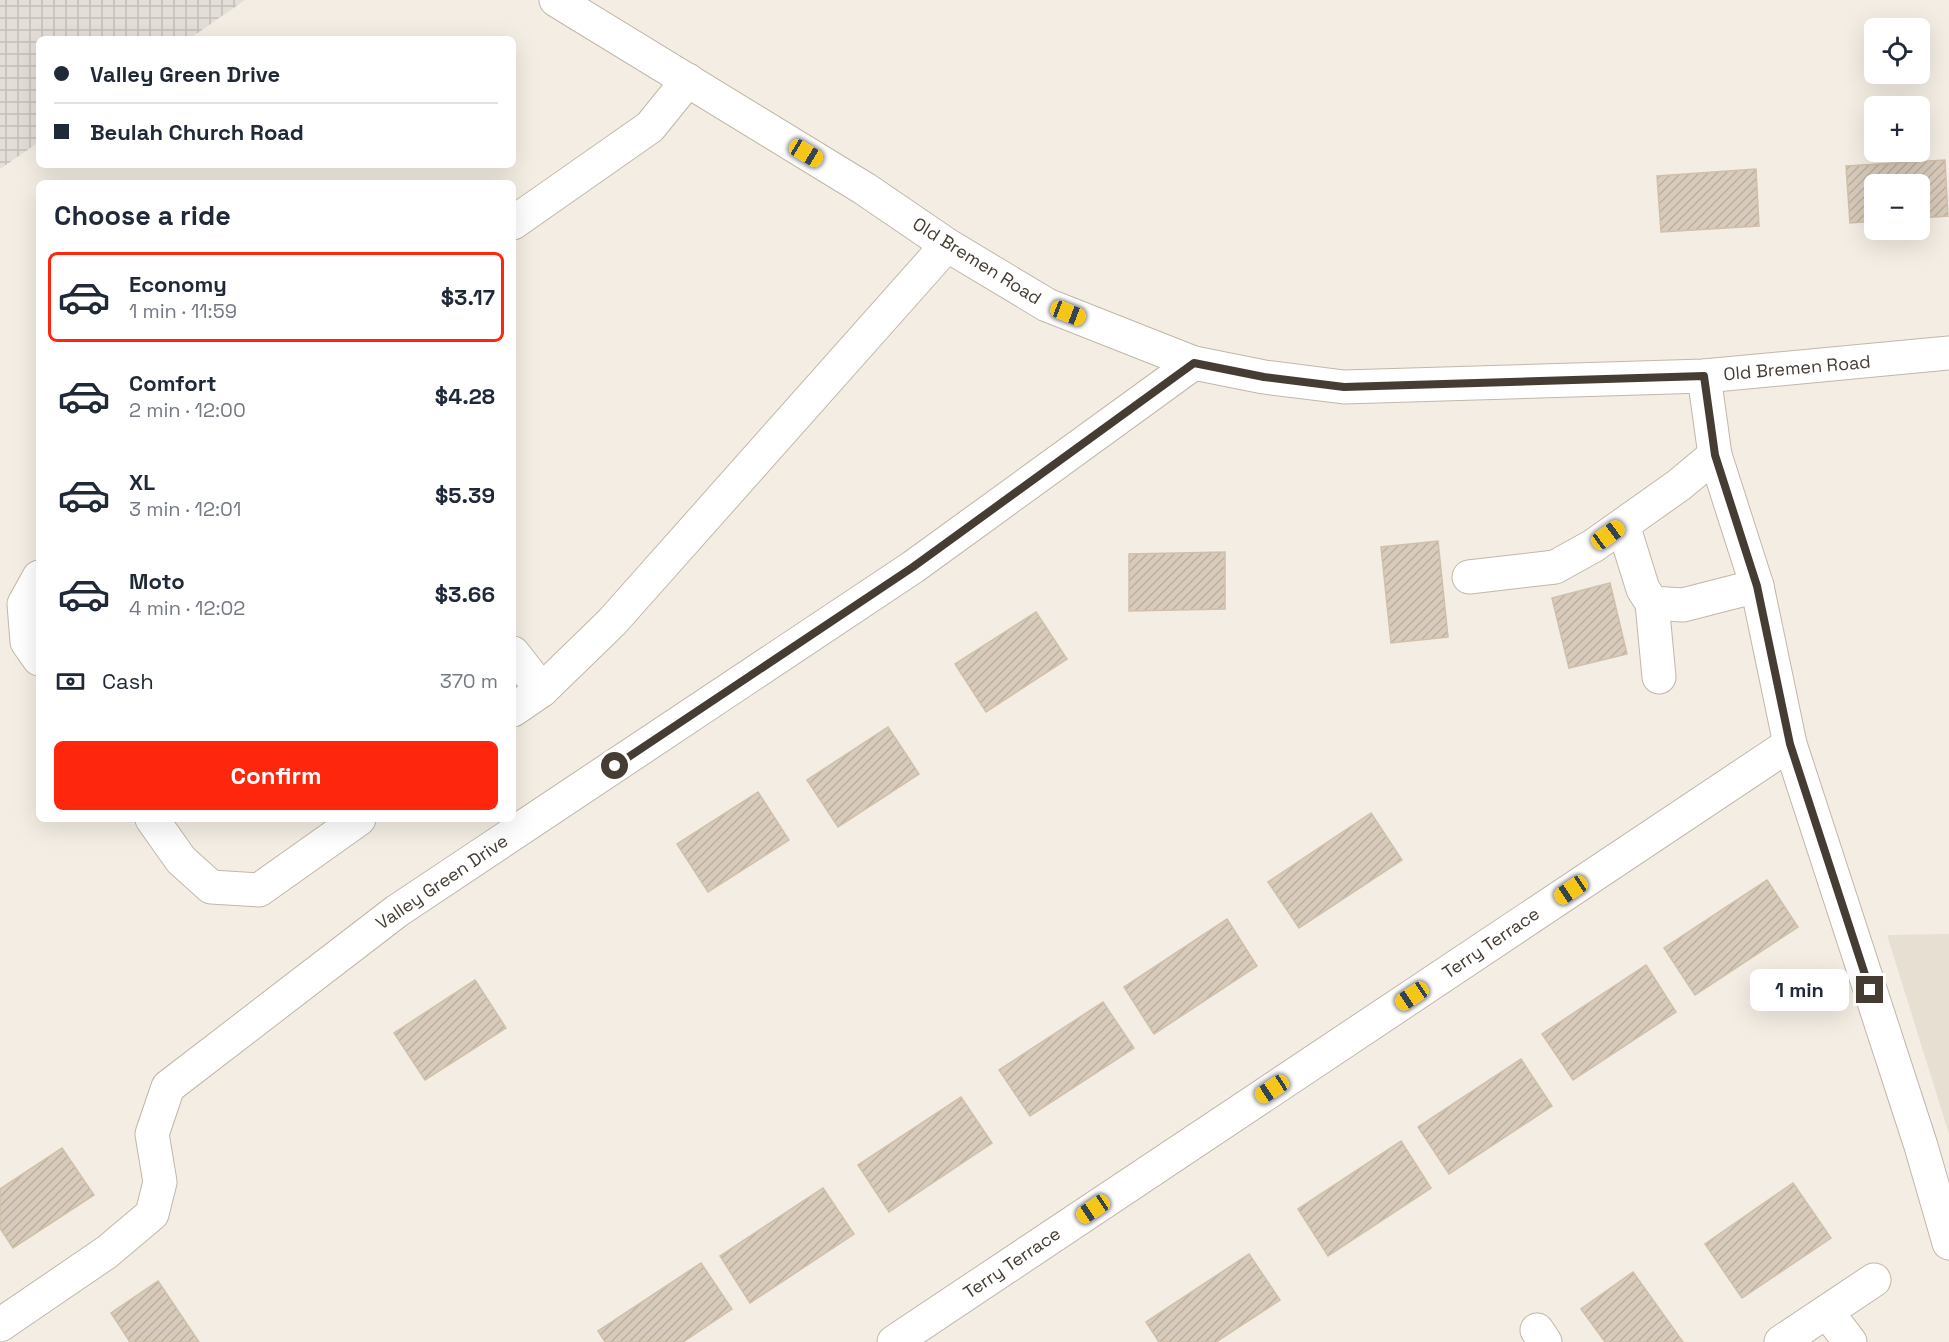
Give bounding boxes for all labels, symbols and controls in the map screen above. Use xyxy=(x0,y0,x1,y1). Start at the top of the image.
map controls xyxy=(1864,18,1930,240)
button: locate xyxy=(1864,18,1930,84)
text: Valley Green Drive xyxy=(90,60,280,88)
button: + xyxy=(1864,96,1930,162)
text: Beulah Church Road xyxy=(90,118,304,146)
car xyxy=(786,136,826,170)
button: − xyxy=(1864,174,1930,240)
text: Choose a ride xyxy=(54,198,231,233)
street label: Old Bremen Road xyxy=(909,212,1046,309)
icon: car xyxy=(57,270,111,324)
text: Economy xyxy=(129,270,227,298)
text: $3.17 xyxy=(441,283,495,311)
text: 1 min · 11:59 xyxy=(129,298,237,324)
car xyxy=(1048,298,1088,328)
street label: Old Bremen Road xyxy=(1722,350,1872,385)
icon: car xyxy=(57,369,111,423)
text: Comfort xyxy=(129,369,217,397)
text: $4.28 xyxy=(435,382,495,410)
text: 2 min · 12:00 xyxy=(129,397,246,423)
icon: car xyxy=(57,468,111,522)
text: XL xyxy=(129,468,155,496)
text: $5.39 xyxy=(435,481,495,509)
text: 3 min · 12:01 xyxy=(129,496,241,522)
car xyxy=(1588,517,1628,553)
icon: car xyxy=(57,567,111,621)
text: Moto xyxy=(129,567,185,595)
text: $3.66 xyxy=(435,580,495,608)
text: 4 min · 12:02 xyxy=(129,595,245,621)
icon: cash xyxy=(54,665,87,698)
text: Cash xyxy=(102,667,154,695)
text: 370 m xyxy=(440,668,498,694)
button: Confirm xyxy=(54,741,498,810)
route start xyxy=(601,752,628,779)
street label: Valley Green Drive xyxy=(371,829,512,934)
car xyxy=(1551,872,1591,908)
street label: Terry Terrace xyxy=(1438,902,1544,984)
callout: 1 min xyxy=(1750,969,1849,1011)
route end xyxy=(1856,976,1883,1003)
text: 1 min xyxy=(1775,977,1824,1003)
car xyxy=(1392,978,1432,1014)
car xyxy=(1252,1072,1292,1106)
car xyxy=(1073,1191,1113,1227)
street label: Terry Terrace xyxy=(959,1222,1065,1304)

